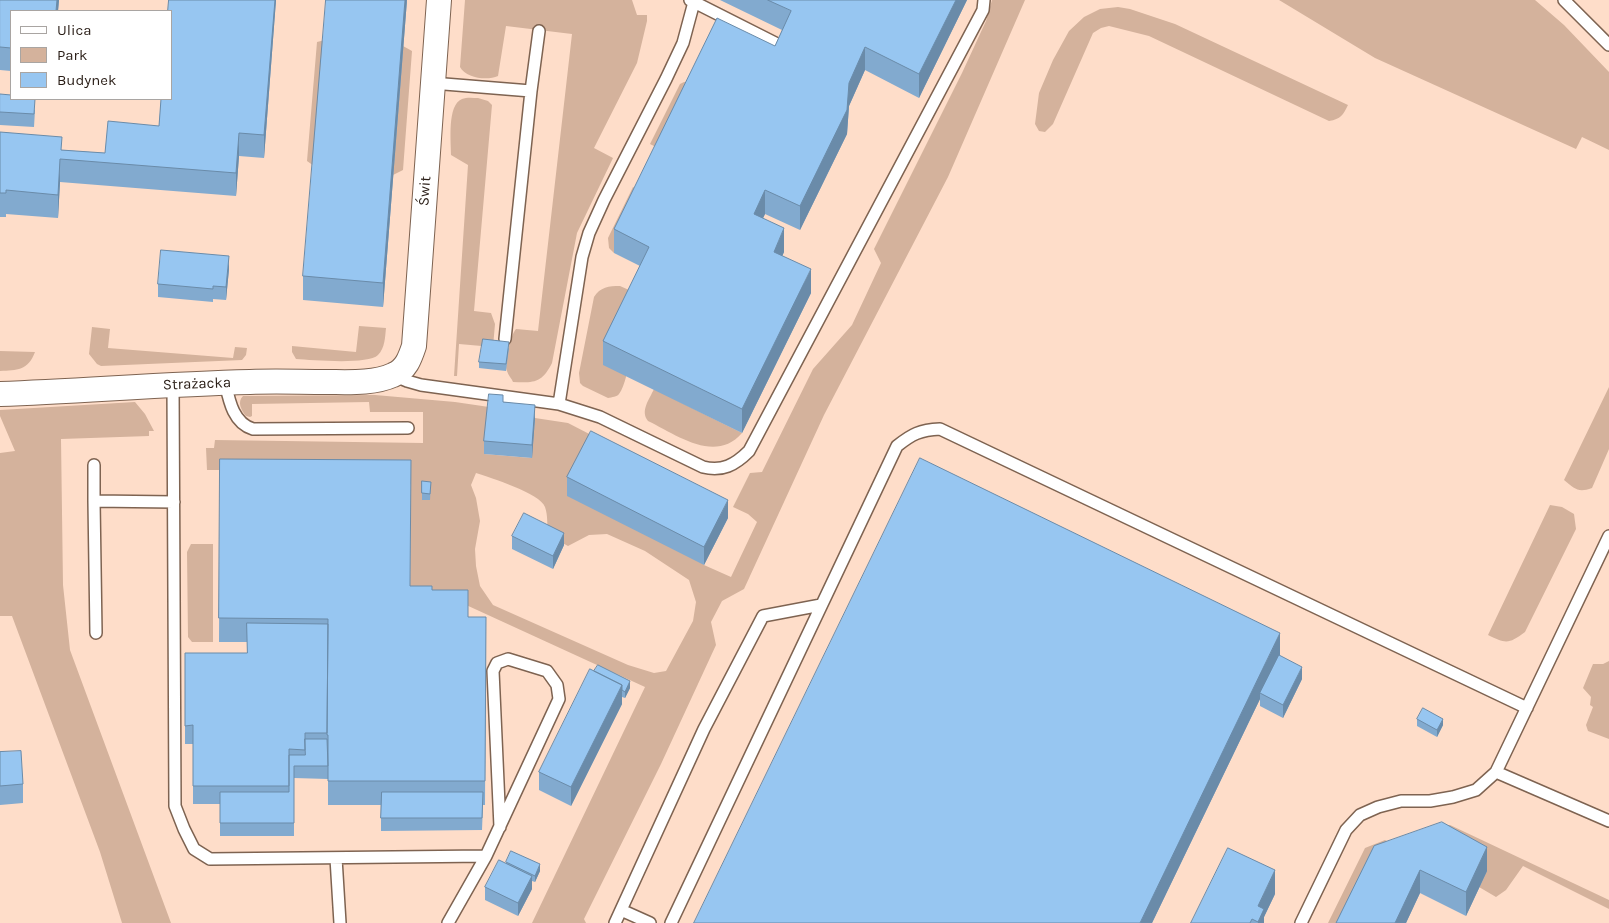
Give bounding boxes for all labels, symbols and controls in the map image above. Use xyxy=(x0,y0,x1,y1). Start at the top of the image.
legend xyxy=(10,10,172,100)
text: Ulica xyxy=(57,21,91,39)
text: Park xyxy=(57,46,87,64)
text: Budynek xyxy=(57,71,116,89)
street label: Świt xyxy=(415,175,435,207)
street label: Strażacka xyxy=(163,374,231,394)

